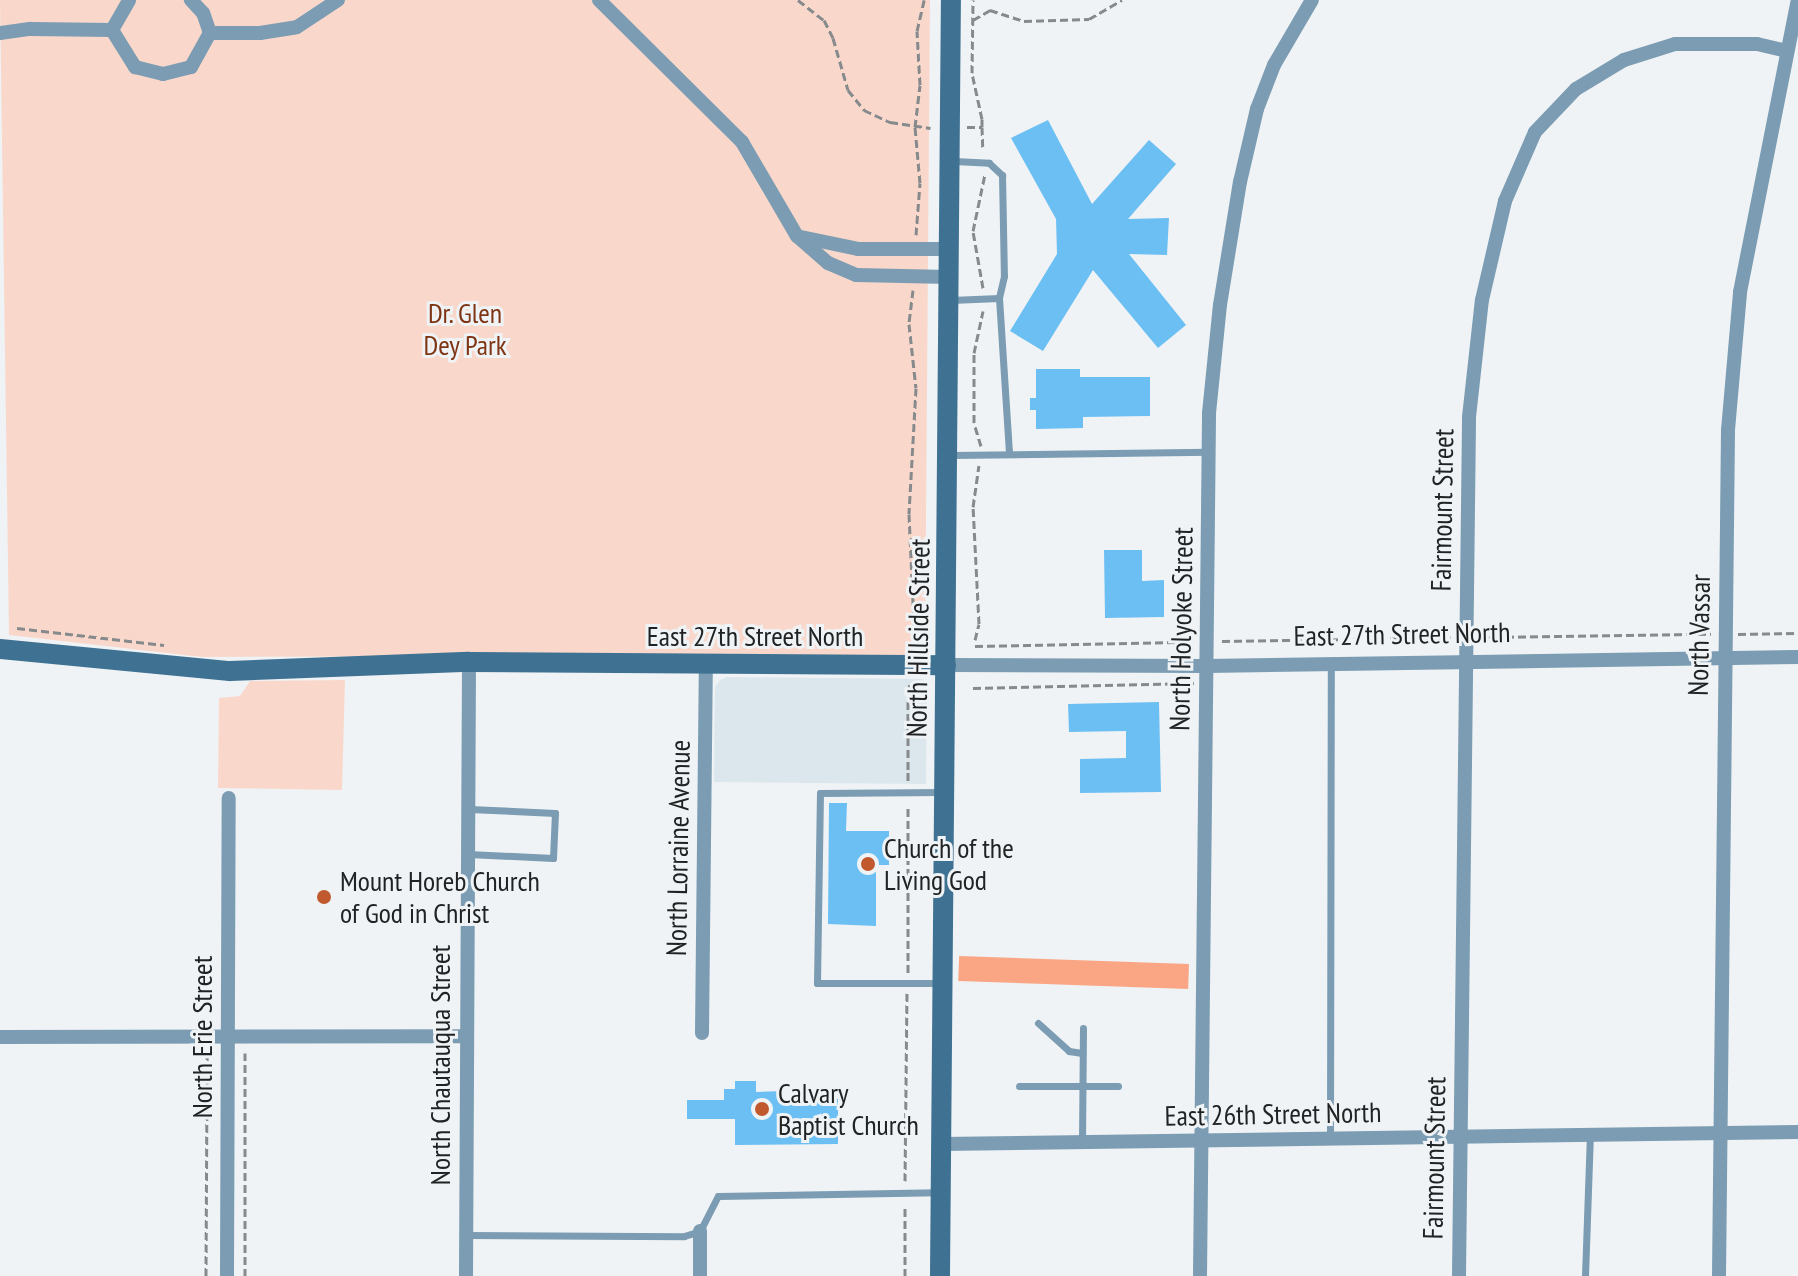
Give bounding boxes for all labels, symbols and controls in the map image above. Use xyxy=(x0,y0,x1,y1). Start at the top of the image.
park label: Dr. Glen Dey Park xyxy=(423,296,507,362)
street label: Fairmount Street xyxy=(1424,428,1460,592)
street label: North Holyoke Street xyxy=(1162,527,1200,731)
street label: North Hillside Street xyxy=(899,538,937,738)
street label: North Vassar xyxy=(1681,574,1717,696)
street label: East 27th Street North xyxy=(1293,615,1511,653)
street label: East 27th Street North xyxy=(647,619,863,653)
street label: North Lorraine Avenue xyxy=(659,739,697,957)
place label: Church of the Living God xyxy=(884,831,1014,897)
marker: Church of the Living God xyxy=(859,855,877,873)
place label: Mount Horeb Church of God in Christ xyxy=(340,864,540,930)
marker: Mount Horeb Church of God in Christ xyxy=(315,888,333,906)
street label: North Chautauqua Street xyxy=(423,945,457,1185)
street label: North Erie Street xyxy=(185,956,219,1118)
place label: Calvary Baptist Church xyxy=(778,1076,919,1142)
street label: Fairmount Street xyxy=(1416,1076,1452,1240)
street label: East 26th Street North xyxy=(1164,1095,1382,1133)
marker: Calvary Baptist Church xyxy=(753,1100,771,1118)

